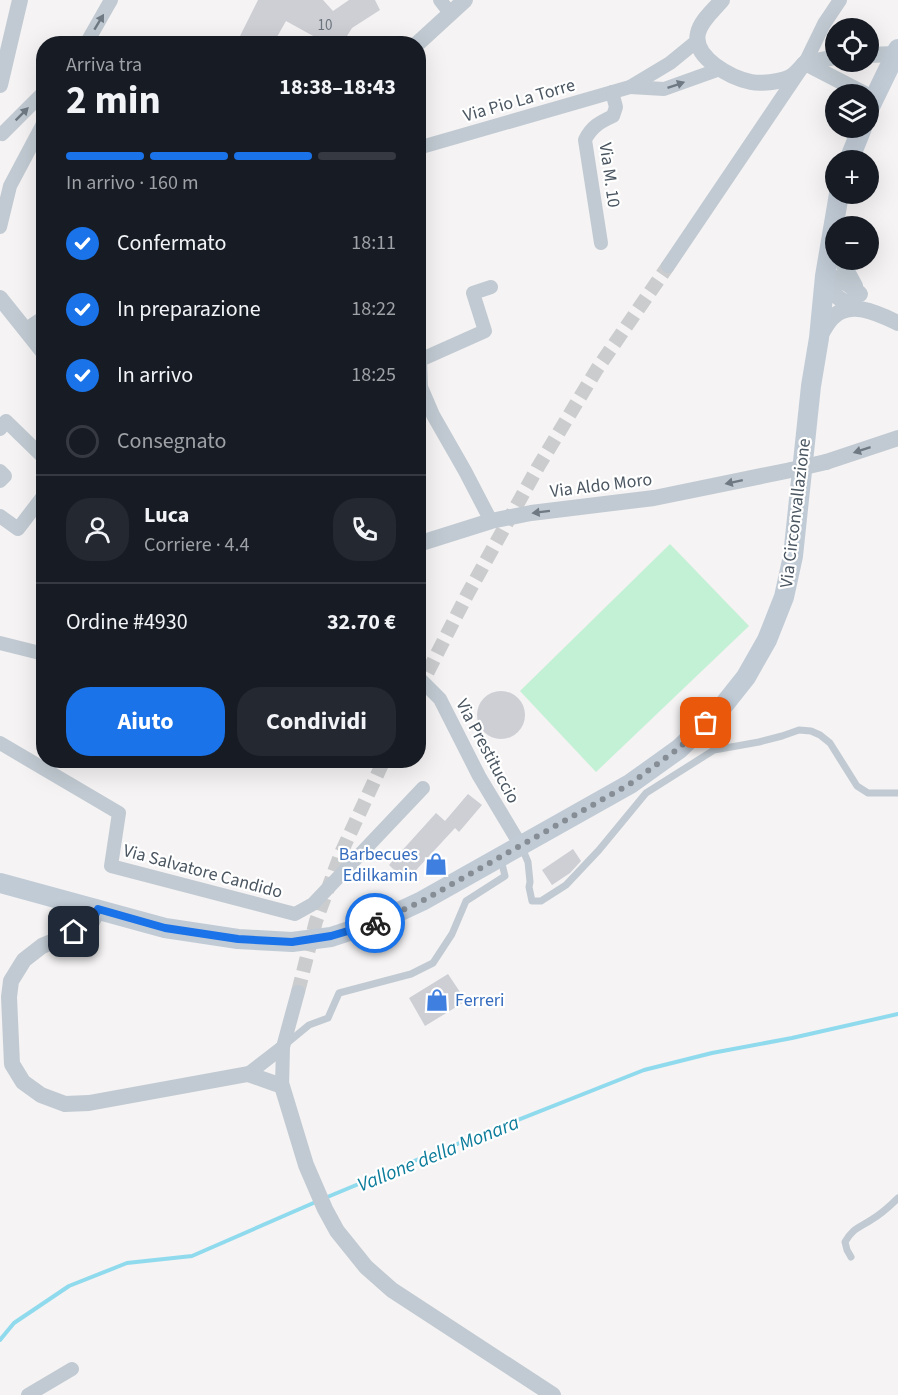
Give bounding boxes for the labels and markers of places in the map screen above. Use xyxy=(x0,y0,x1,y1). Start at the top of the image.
pin xyxy=(680,697,731,748)
place label: Barbecues Edilkamin xyxy=(339,842,418,888)
shop icon: Barbecues Edilkamin xyxy=(423,851,449,877)
pin xyxy=(48,906,99,957)
shop icon: Ferreri xyxy=(424,987,450,1013)
place label: Ferreri xyxy=(455,988,505,1013)

